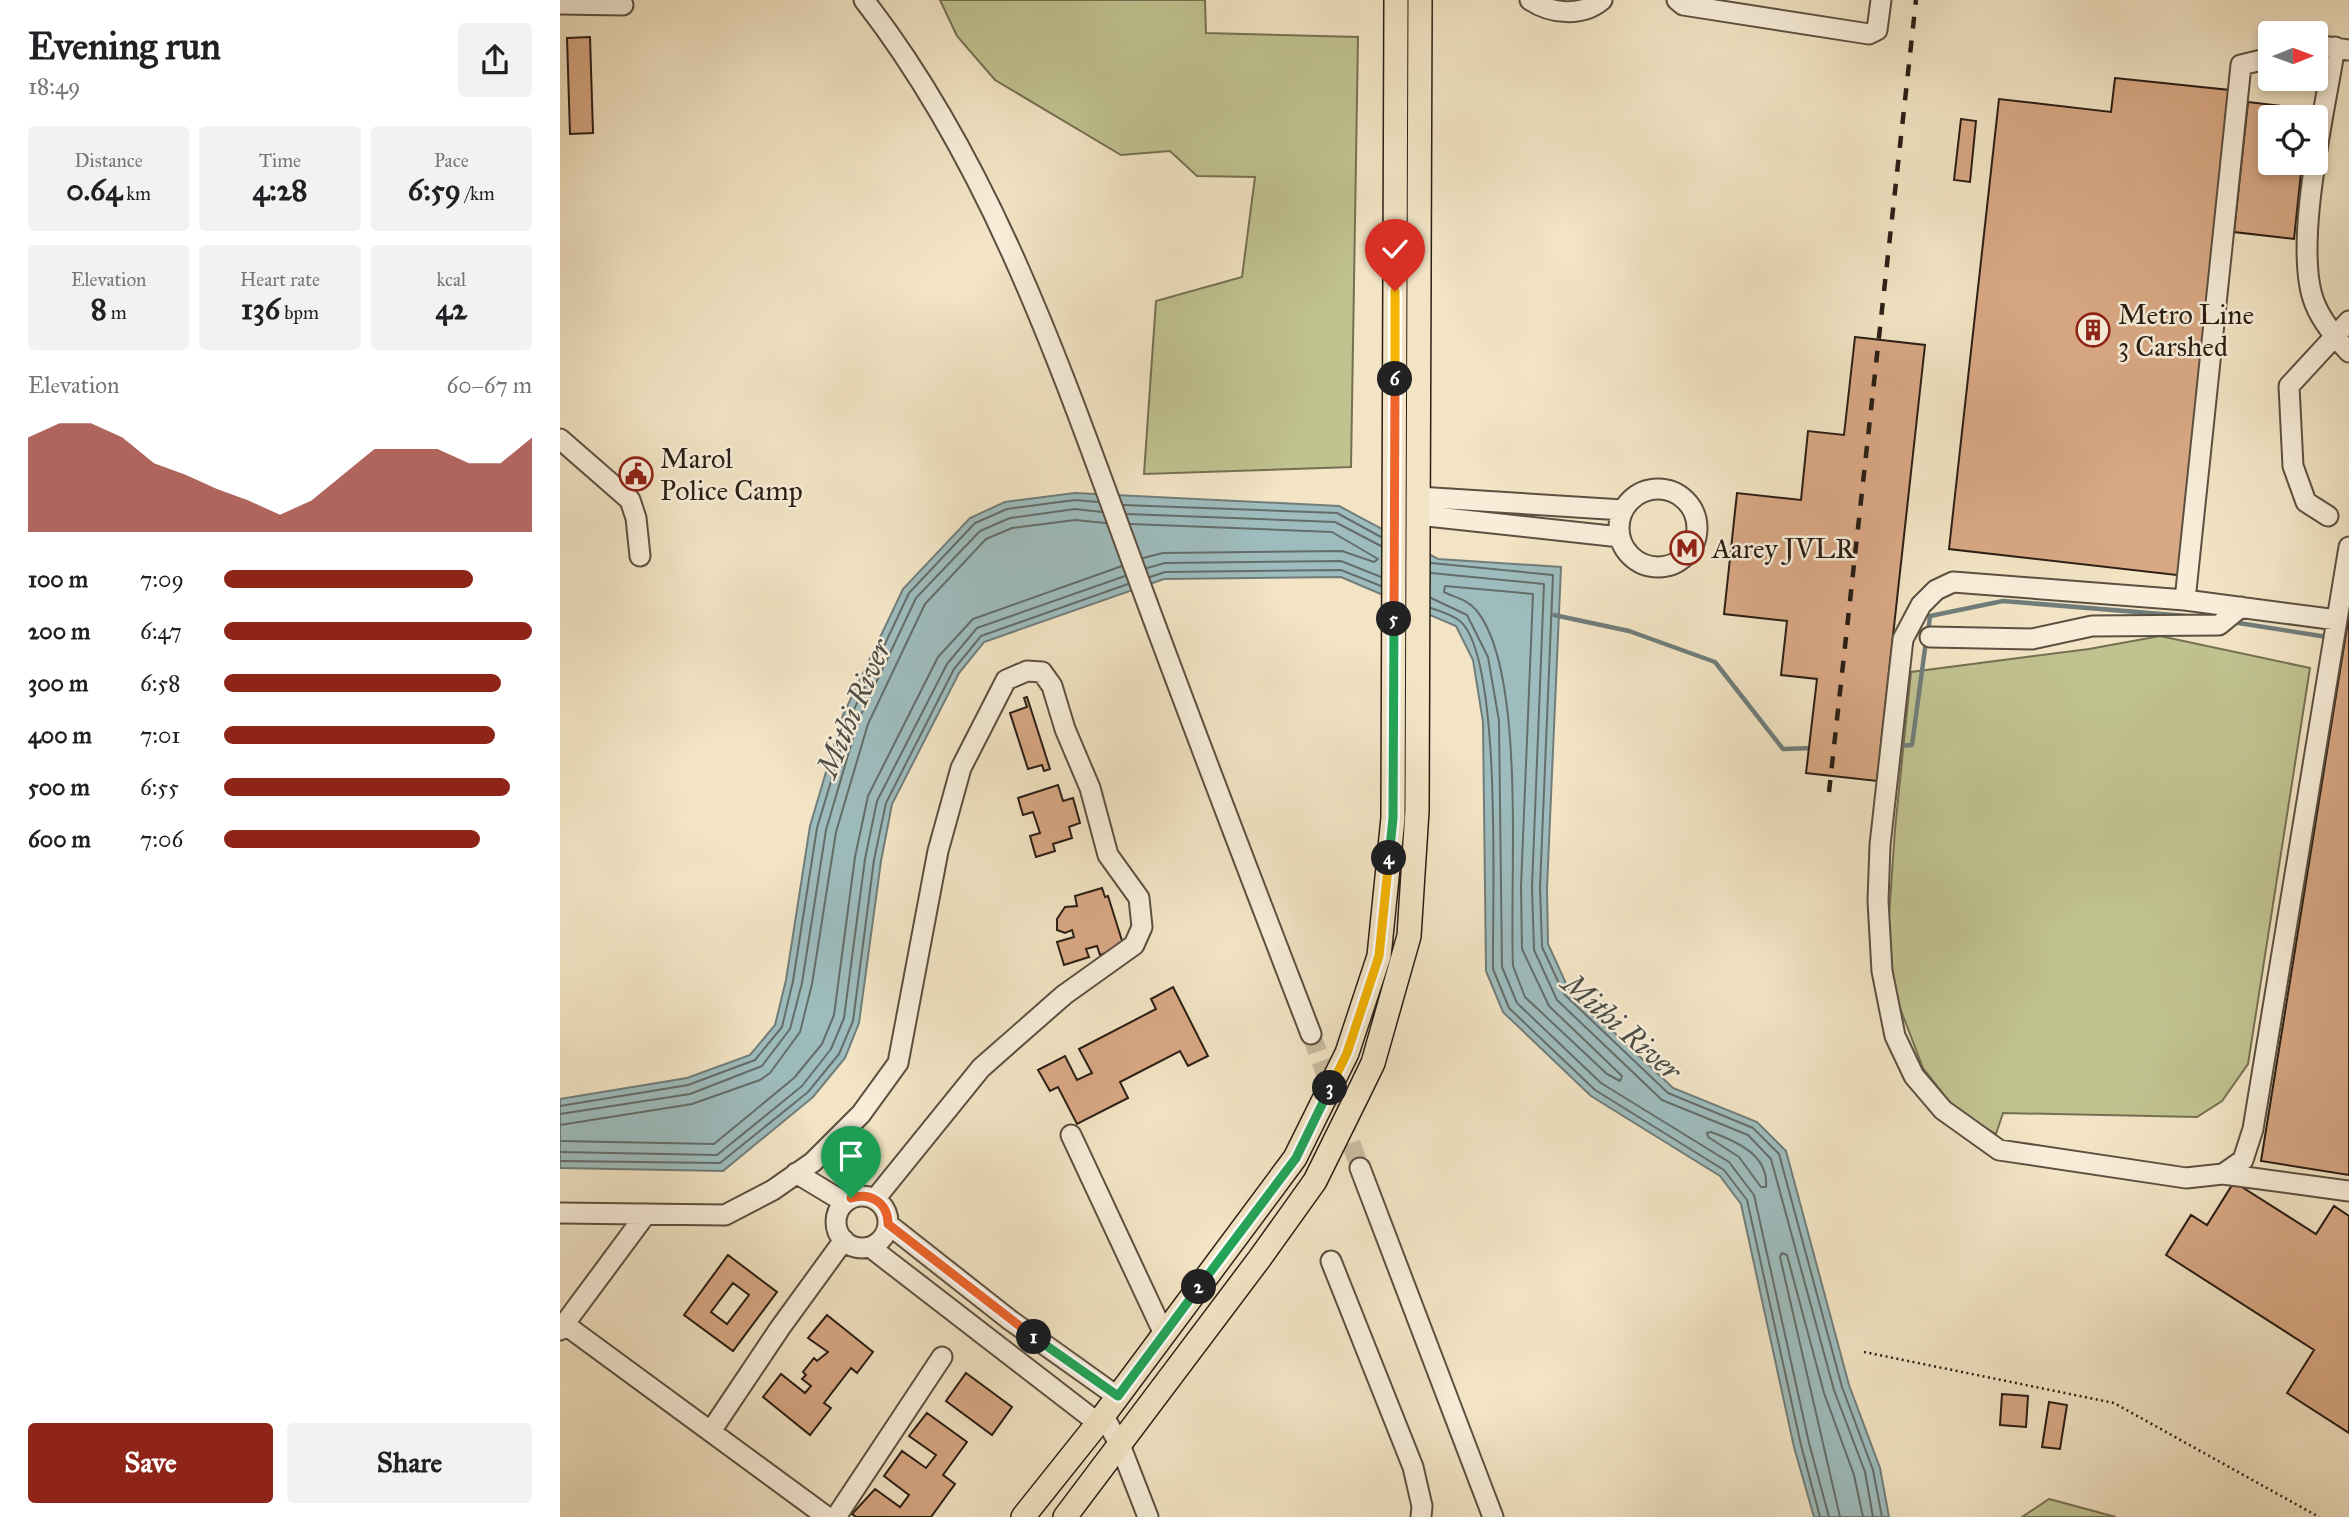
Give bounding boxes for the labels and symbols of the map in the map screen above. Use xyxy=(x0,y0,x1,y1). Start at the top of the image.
north arrow xyxy=(2258,21,2328,91)
pin xyxy=(1365,219,1425,291)
place label: Metro Line 3 Carshed xyxy=(2118,297,2254,364)
building icon: Metro Line 3 Carshed xyxy=(2074,311,2112,349)
pin: 6 xyxy=(1378,362,1412,396)
place label: Marol Police Camp xyxy=(660,441,803,508)
public building icon: Marol Police Camp xyxy=(617,455,655,493)
metro station icon: Aarey JVLR xyxy=(1668,529,1706,567)
place label: Aarey JVLR xyxy=(1711,531,1856,566)
pin: 5 xyxy=(1376,602,1412,636)
water label: Mithi River xyxy=(808,633,900,785)
pin: 4 xyxy=(1372,840,1406,876)
water label: Mithi River xyxy=(1553,964,1690,1089)
pin: 3 xyxy=(1312,1070,1348,1106)
pin xyxy=(821,1126,881,1198)
pin: 2 xyxy=(1182,1270,1216,1304)
pin: 1 xyxy=(1016,1320,1051,1354)

